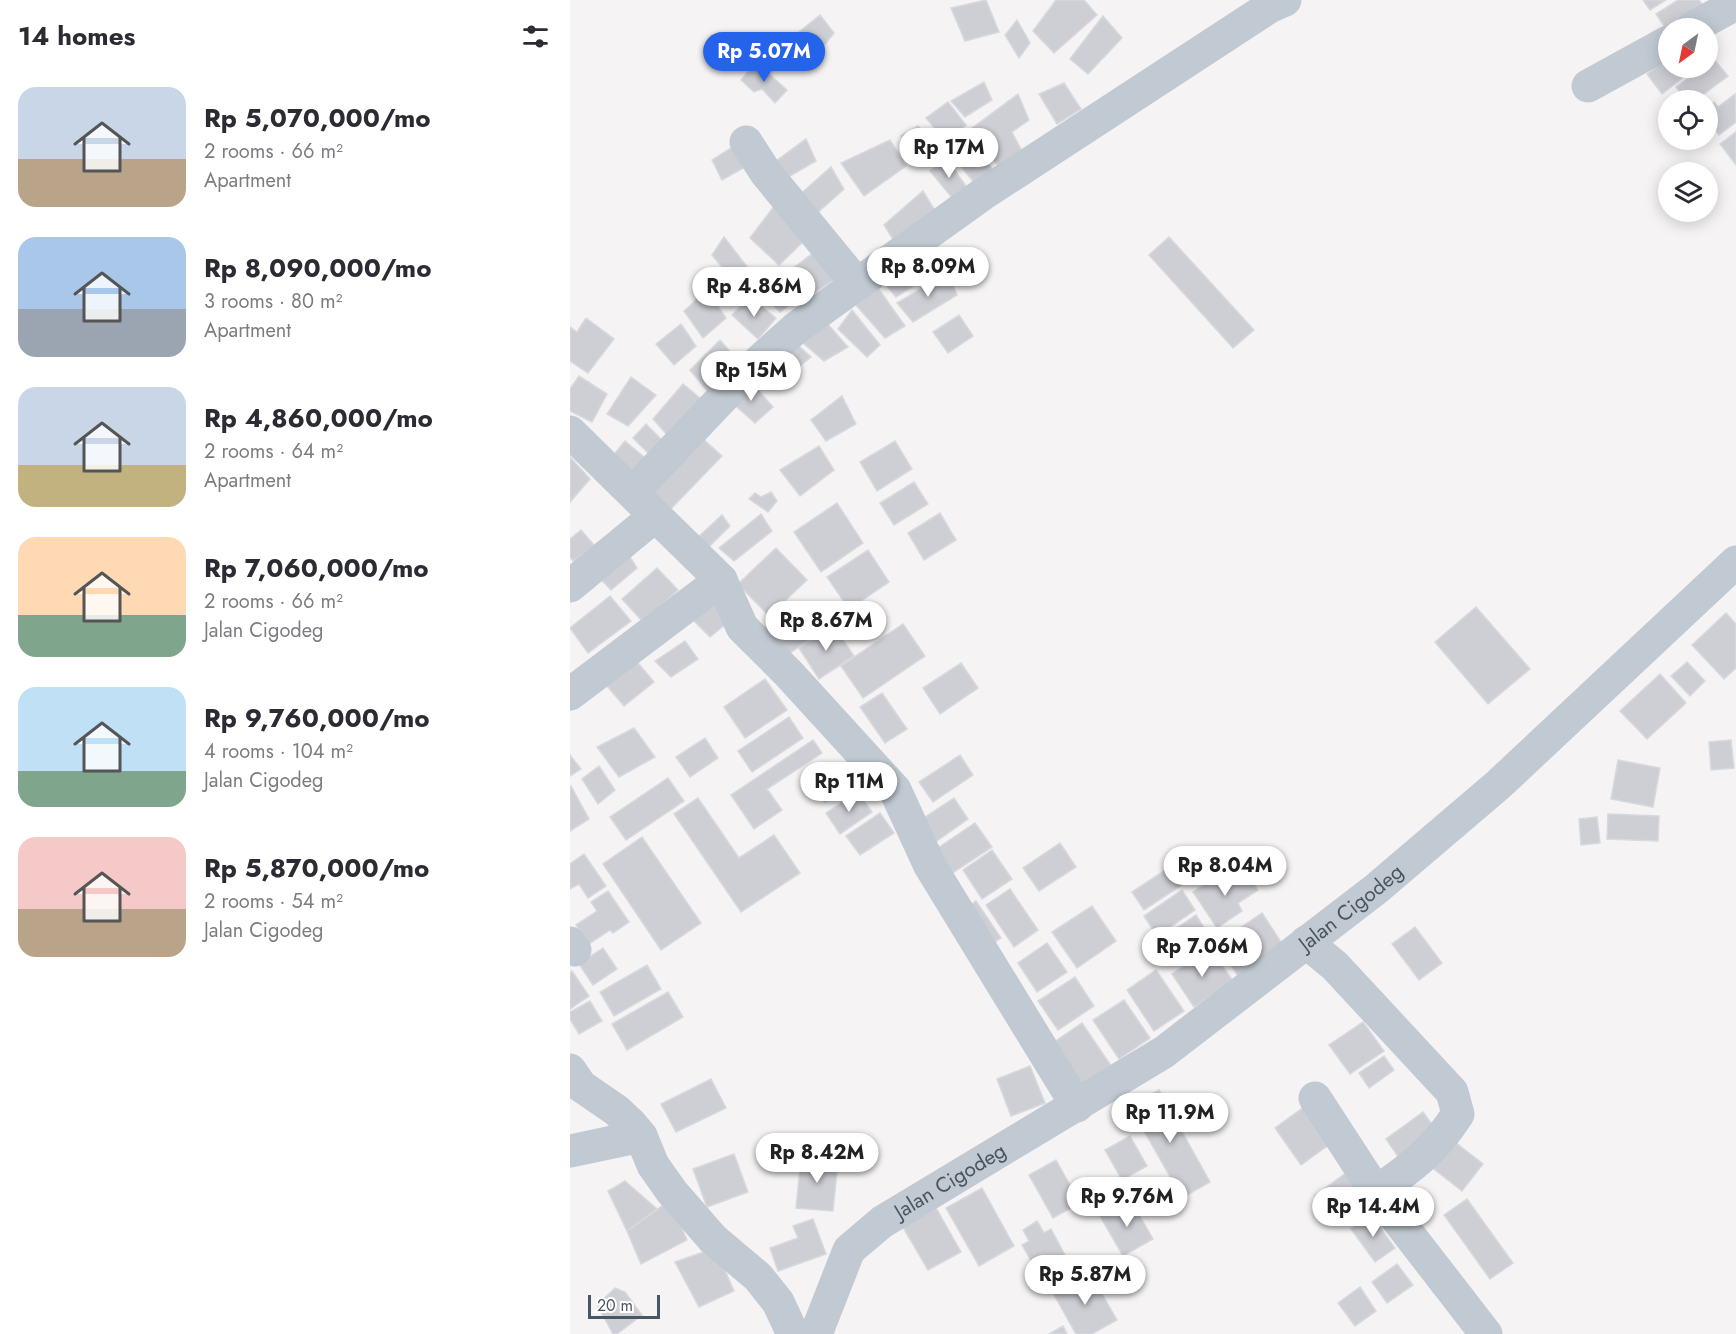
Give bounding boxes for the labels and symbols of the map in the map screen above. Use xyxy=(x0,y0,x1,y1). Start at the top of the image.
north arrow xyxy=(1658,18,1718,78)
pin: Rp 5.07M xyxy=(702,32,826,83)
pin: Rp 17M xyxy=(900,128,998,179)
pin: Rp 8.09M xyxy=(866,247,990,298)
pin: Rp 4.86M xyxy=(692,267,816,318)
pin: Rp 15M xyxy=(702,351,800,402)
pin: Rp 8.67M xyxy=(764,601,888,652)
pin: Rp 11M xyxy=(800,762,898,813)
pin: Rp 8.04M xyxy=(1163,846,1287,897)
street label: Jalan Cigodeg xyxy=(1290,857,1410,960)
pin: Rp 7.06M xyxy=(1140,927,1264,978)
pin: Rp 11.9M xyxy=(1108,1093,1232,1144)
pin: Rp 8.42M xyxy=(755,1133,879,1184)
street label: Jalan Cigodeg xyxy=(886,1136,1012,1228)
pin: Rp 9.76M xyxy=(1065,1177,1189,1228)
pin: Rp 14.4M xyxy=(1311,1187,1435,1238)
pin: Rp 5.87M xyxy=(1023,1255,1147,1306)
scale bar xyxy=(588,1292,660,1320)

